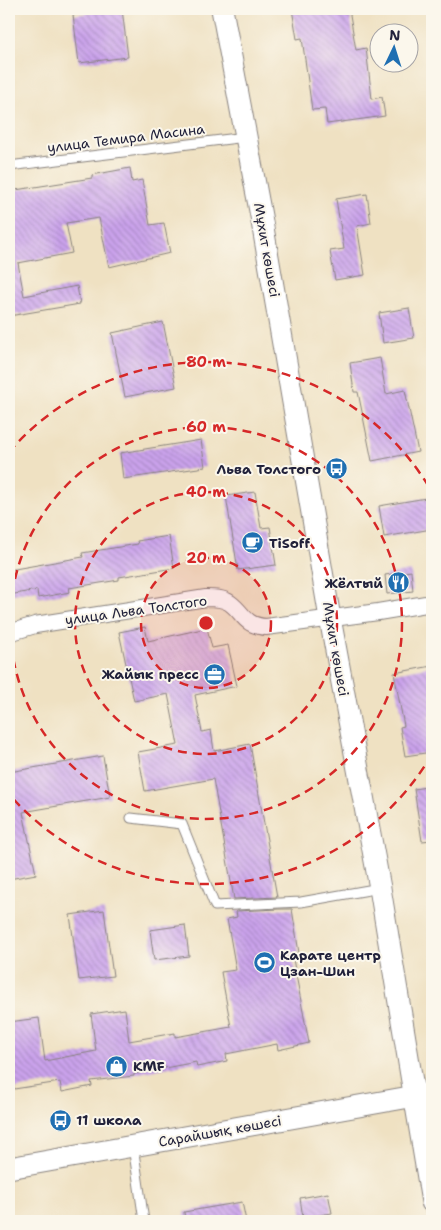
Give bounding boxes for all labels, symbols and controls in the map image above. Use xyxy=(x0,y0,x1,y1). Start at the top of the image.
north arrow xyxy=(368,22,418,72)
text: N xyxy=(389,26,401,44)
street label: улица Темира Масина xyxy=(46,119,206,157)
street label: Мұхит көшесі xyxy=(250,201,284,299)
text: 80 m xyxy=(186,352,226,372)
text: 60 m xyxy=(186,417,226,437)
bus stop icon: Льва Толстого xyxy=(325,457,349,481)
place label: Льва Толстого xyxy=(216,460,321,478)
text: 40 m xyxy=(186,482,226,502)
cafe icon: TiSoff xyxy=(241,531,265,555)
place label: TiSoff xyxy=(269,534,311,552)
text: 20 m xyxy=(186,548,226,568)
restaurant icon: Жёлтый xyxy=(387,571,411,595)
place label: Жёлтый xyxy=(325,574,383,592)
street label: улица Льва Толстого xyxy=(64,591,208,629)
street label: Мұхит көшесі xyxy=(319,600,353,698)
centre of rings xyxy=(197,614,215,632)
office icon: Жайык пресс xyxy=(203,662,227,686)
place label: Жайык пресс xyxy=(102,665,199,683)
place label: Карате центр Цзан-Шин xyxy=(280,946,381,980)
sports icon: Карате центр Цзан-Шин xyxy=(252,951,276,975)
shop icon: KMF xyxy=(105,1054,129,1078)
place label: KMF xyxy=(133,1057,165,1075)
bus stop icon: 11 школа xyxy=(48,1108,72,1132)
place label: 11 школа xyxy=(76,1111,142,1129)
street label: Сарайшық көшесі xyxy=(157,1111,283,1151)

